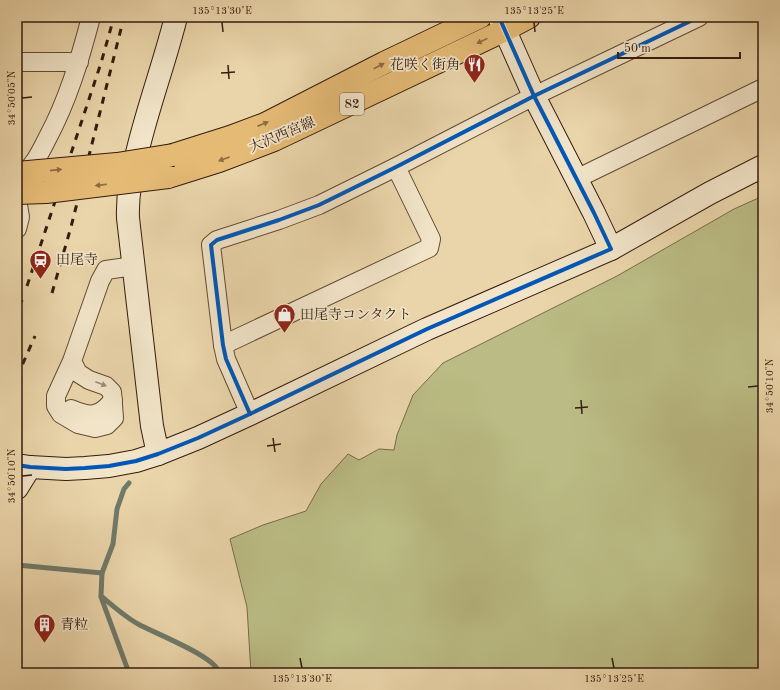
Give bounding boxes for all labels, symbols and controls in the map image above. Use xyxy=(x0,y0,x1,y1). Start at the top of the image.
text: 135°13'30"E xyxy=(192,6,252,16)
text: 135°13'25"E xyxy=(504,6,564,16)
scale bar xyxy=(618,34,740,60)
one-way arrow xyxy=(477,38,488,44)
text: 50 m xyxy=(624,42,651,55)
restaurant icon: 花咲く街角 xyxy=(462,52,488,85)
place label: 花咲く街角 xyxy=(390,57,460,72)
one-way arrow xyxy=(373,63,384,69)
text: 34°50'05"N xyxy=(7,70,17,125)
road number: 82 xyxy=(340,93,364,115)
street label: 大沢西宮線 xyxy=(247,114,317,155)
one-way arrow xyxy=(257,121,269,127)
one-way arrow xyxy=(218,156,230,162)
one-way arrow xyxy=(50,167,62,173)
one-way arrow xyxy=(95,182,107,189)
station icon: 田尾寺 xyxy=(27,247,53,280)
place label: 田尾寺 xyxy=(56,252,98,267)
shop icon: 田尾寺コンタクト xyxy=(272,302,298,335)
place label: 田尾寺コンタクト xyxy=(300,307,411,322)
text: 34°50'10"N xyxy=(765,358,775,413)
one-way arrow xyxy=(95,382,107,388)
text: 34°50'10"N xyxy=(7,448,17,503)
building icon: 青粒 xyxy=(32,612,58,645)
place label: 青粒 xyxy=(60,617,88,632)
text: 135°13'30"E xyxy=(272,674,332,684)
text: 135°13'25"E xyxy=(584,674,644,684)

